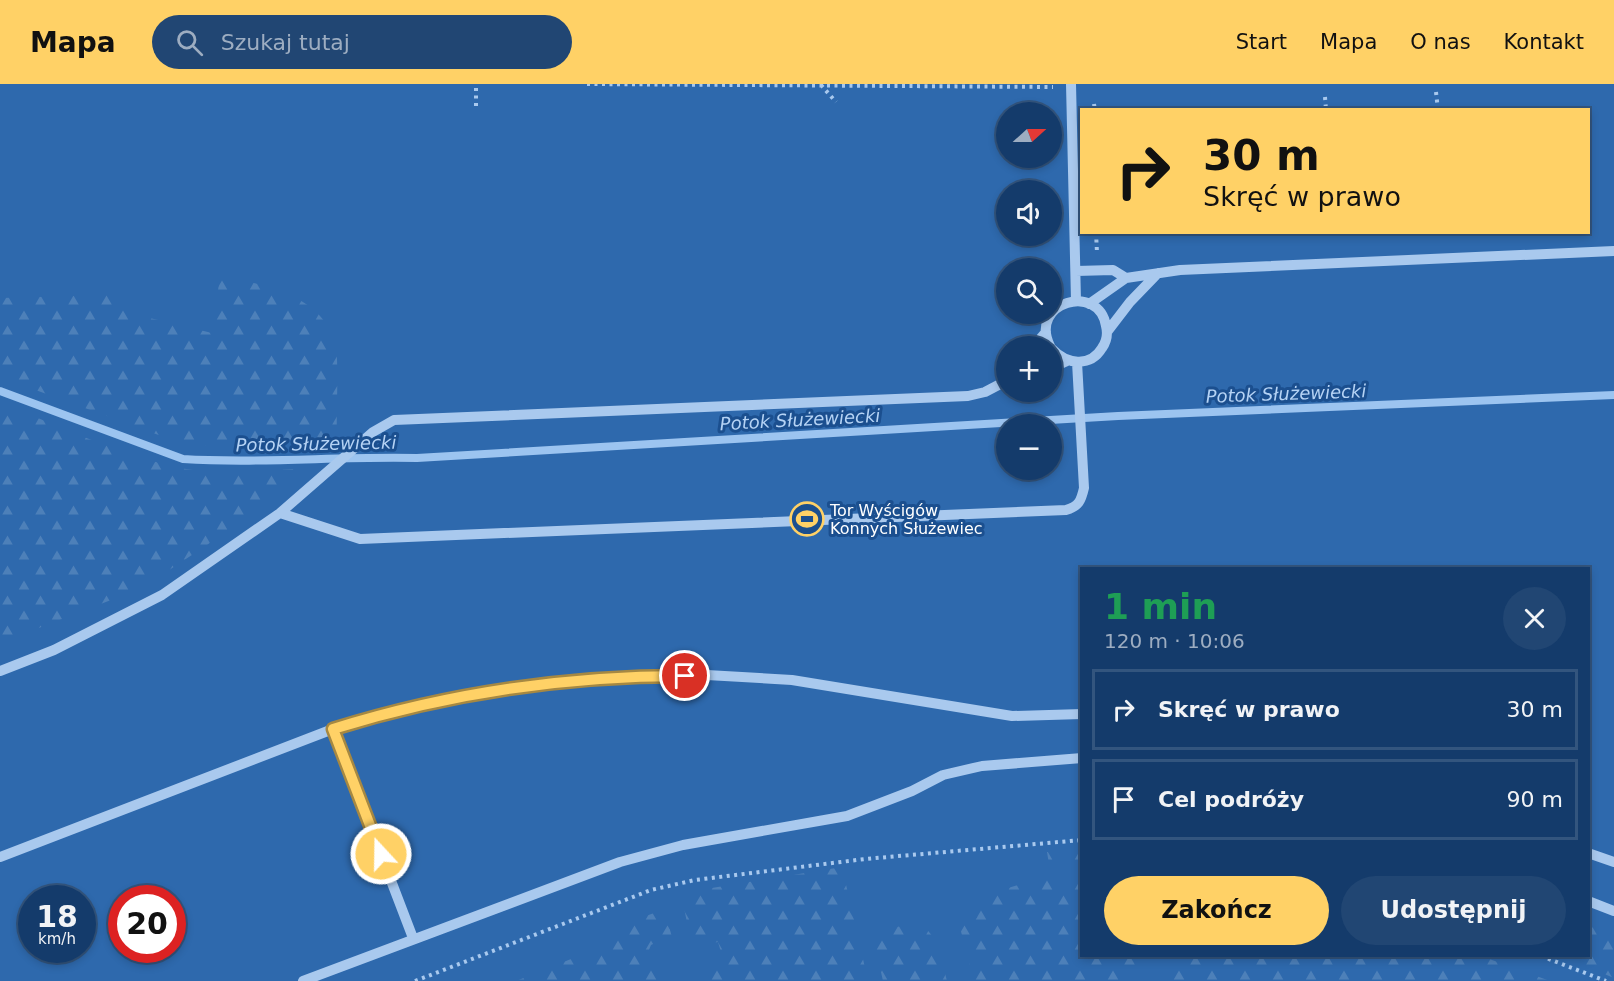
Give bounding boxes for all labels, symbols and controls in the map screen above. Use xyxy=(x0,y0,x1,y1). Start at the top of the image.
search box xyxy=(152,15,572,69)
text: Mapa xyxy=(30,26,116,59)
icon: search xyxy=(173,26,206,59)
text: Szukaj tutaj xyxy=(221,30,350,55)
text: Start xyxy=(1236,30,1287,54)
text: Mapa xyxy=(1320,30,1377,54)
text: O nas xyxy=(1410,30,1471,54)
text: Kontakt xyxy=(1504,30,1584,54)
north arrow xyxy=(996,102,1062,168)
map controls xyxy=(996,102,1062,480)
text: 30 m xyxy=(1203,131,1320,180)
icon: right xyxy=(1104,132,1182,210)
button: sound xyxy=(996,180,1062,246)
text: Skręć w prawo xyxy=(1203,181,1401,212)
button: search xyxy=(996,258,1062,324)
button: + xyxy=(996,336,1062,402)
water label: Potok Służewiecki xyxy=(1205,380,1367,407)
water label: Potok Służewiecki xyxy=(719,405,881,434)
button: − xyxy=(996,414,1062,480)
water label: Potok Służewiecki xyxy=(235,432,397,455)
sports icon: Tor Wyścigów Konnych Służewiec xyxy=(789,501,825,537)
place label: Tor Wyścigów Konnych Służewiec xyxy=(829,501,983,538)
text: 1 min xyxy=(1104,586,1217,627)
button: close xyxy=(1503,587,1566,650)
text: 120 m · 10:06 xyxy=(1104,629,1245,653)
pin xyxy=(659,650,710,701)
icon: arrive xyxy=(668,659,701,692)
icon: right xyxy=(1107,693,1140,726)
text: Skręć w prawo xyxy=(1158,697,1340,722)
text: 30 m xyxy=(1507,697,1563,722)
icon: arrive xyxy=(1107,783,1140,816)
text: Cel podróży xyxy=(1158,787,1304,812)
text: 90 m xyxy=(1507,787,1563,812)
position arrow xyxy=(349,822,413,886)
button: Zakończ xyxy=(1104,876,1329,945)
button: Udostępnij xyxy=(1341,876,1566,945)
speed limit sign: 20 xyxy=(108,885,186,963)
text: 18 xyxy=(36,899,78,934)
text: km/h xyxy=(38,930,76,948)

